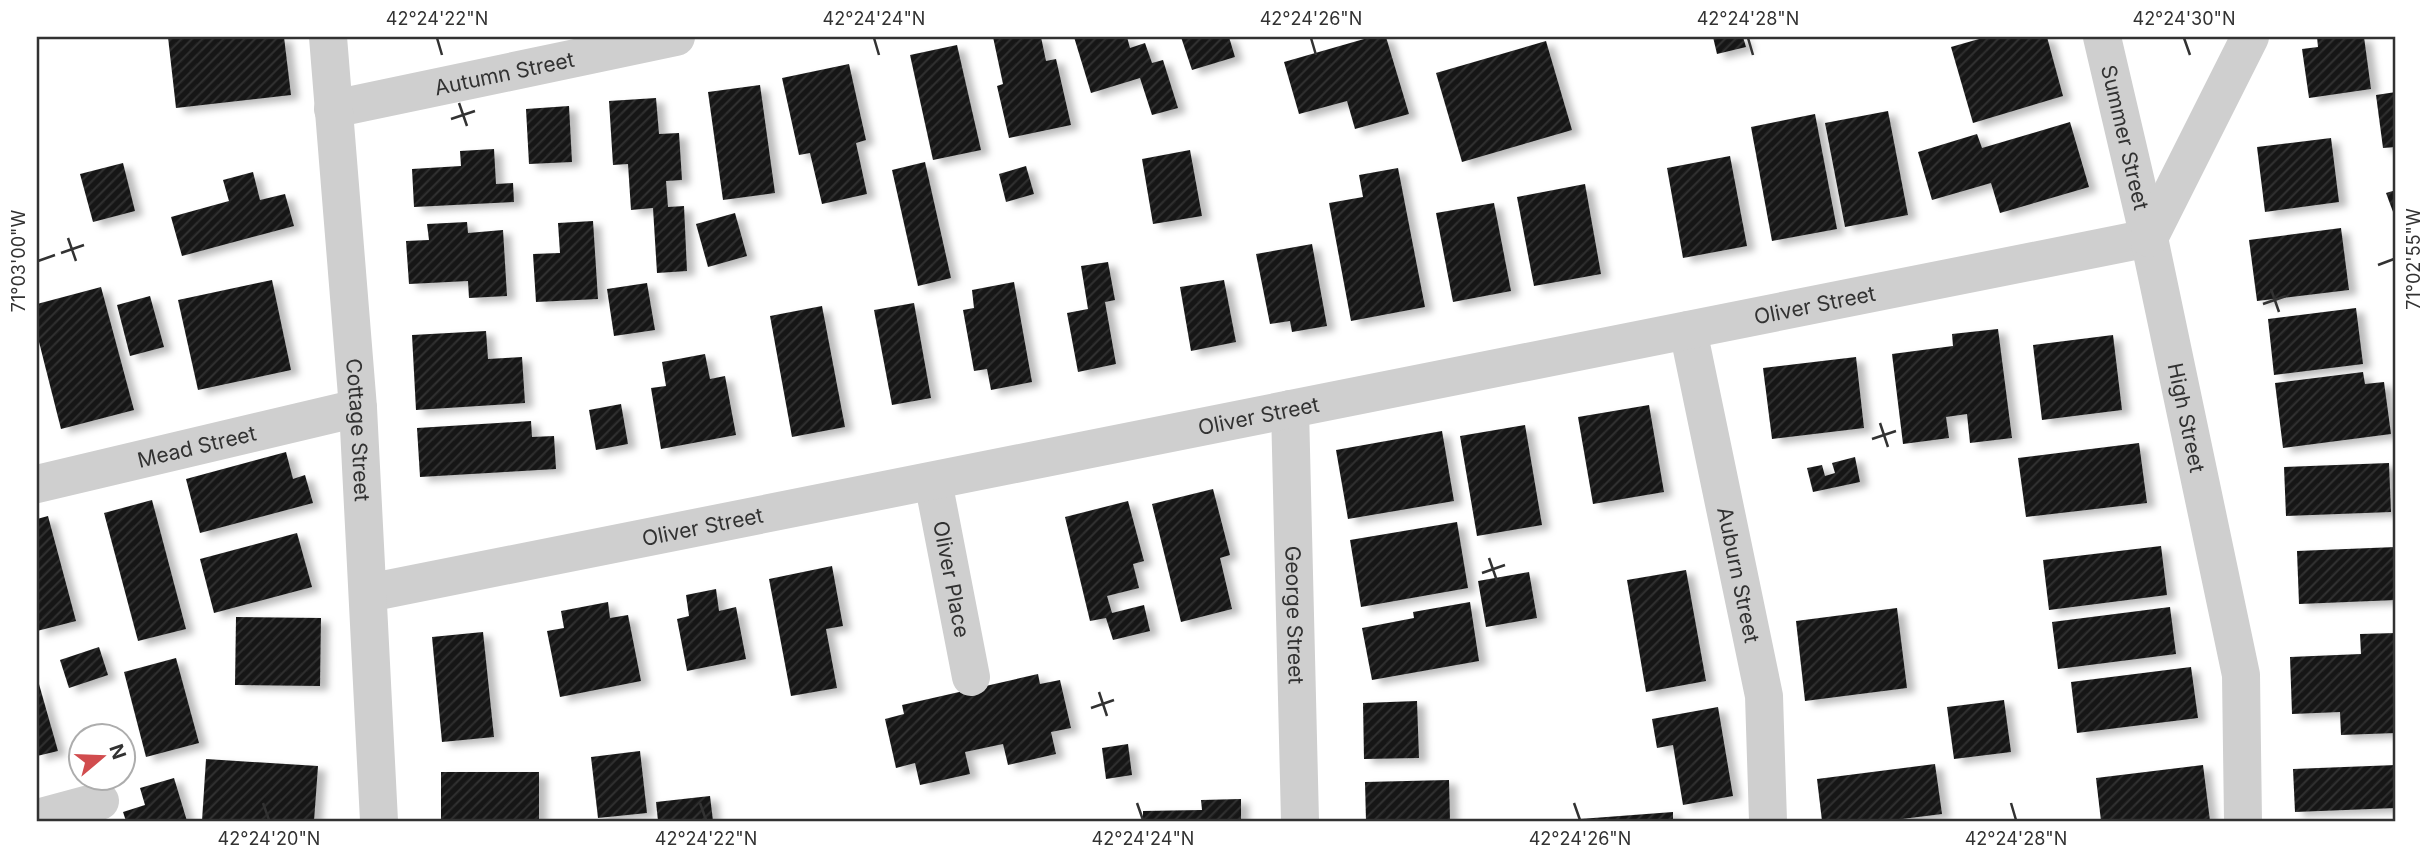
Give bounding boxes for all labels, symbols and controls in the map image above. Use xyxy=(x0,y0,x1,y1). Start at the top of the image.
text: 42°24'22"N xyxy=(386,8,488,29)
text: 42°24'24"N xyxy=(823,8,925,29)
text: 42°24'26"N xyxy=(1260,8,1362,29)
text: 42°24'28"N xyxy=(1697,8,1799,29)
text: 42°24'30"N xyxy=(2133,8,2235,29)
street label: Autumn Street xyxy=(432,46,577,100)
street label: Summer Street xyxy=(2096,62,2155,212)
text: 71°02'55"W xyxy=(2403,208,2424,310)
text: 71°03'00"W xyxy=(8,210,29,312)
street label: Oliver Street xyxy=(1752,280,1877,329)
street label: Cottage Street xyxy=(342,357,375,502)
street label: High Street xyxy=(2163,361,2211,475)
street label: Oliver Street xyxy=(1196,391,1321,440)
street label: Mead Street xyxy=(135,420,259,472)
street label: Oliver Street xyxy=(640,502,765,551)
street label: Auburn Street xyxy=(1713,505,1765,645)
street label: Oliver Place xyxy=(929,519,976,640)
street label: George Street xyxy=(1281,545,1309,685)
north arrow xyxy=(66,722,136,792)
text: N xyxy=(104,741,131,762)
text: 42°24'20"N xyxy=(218,828,320,849)
text: 42°24'22"N xyxy=(655,828,757,849)
text: 42°24'24"N xyxy=(1092,828,1194,849)
text: 42°24'26"N xyxy=(1529,828,1631,849)
text: 42°24'28"N xyxy=(1965,828,2067,849)

